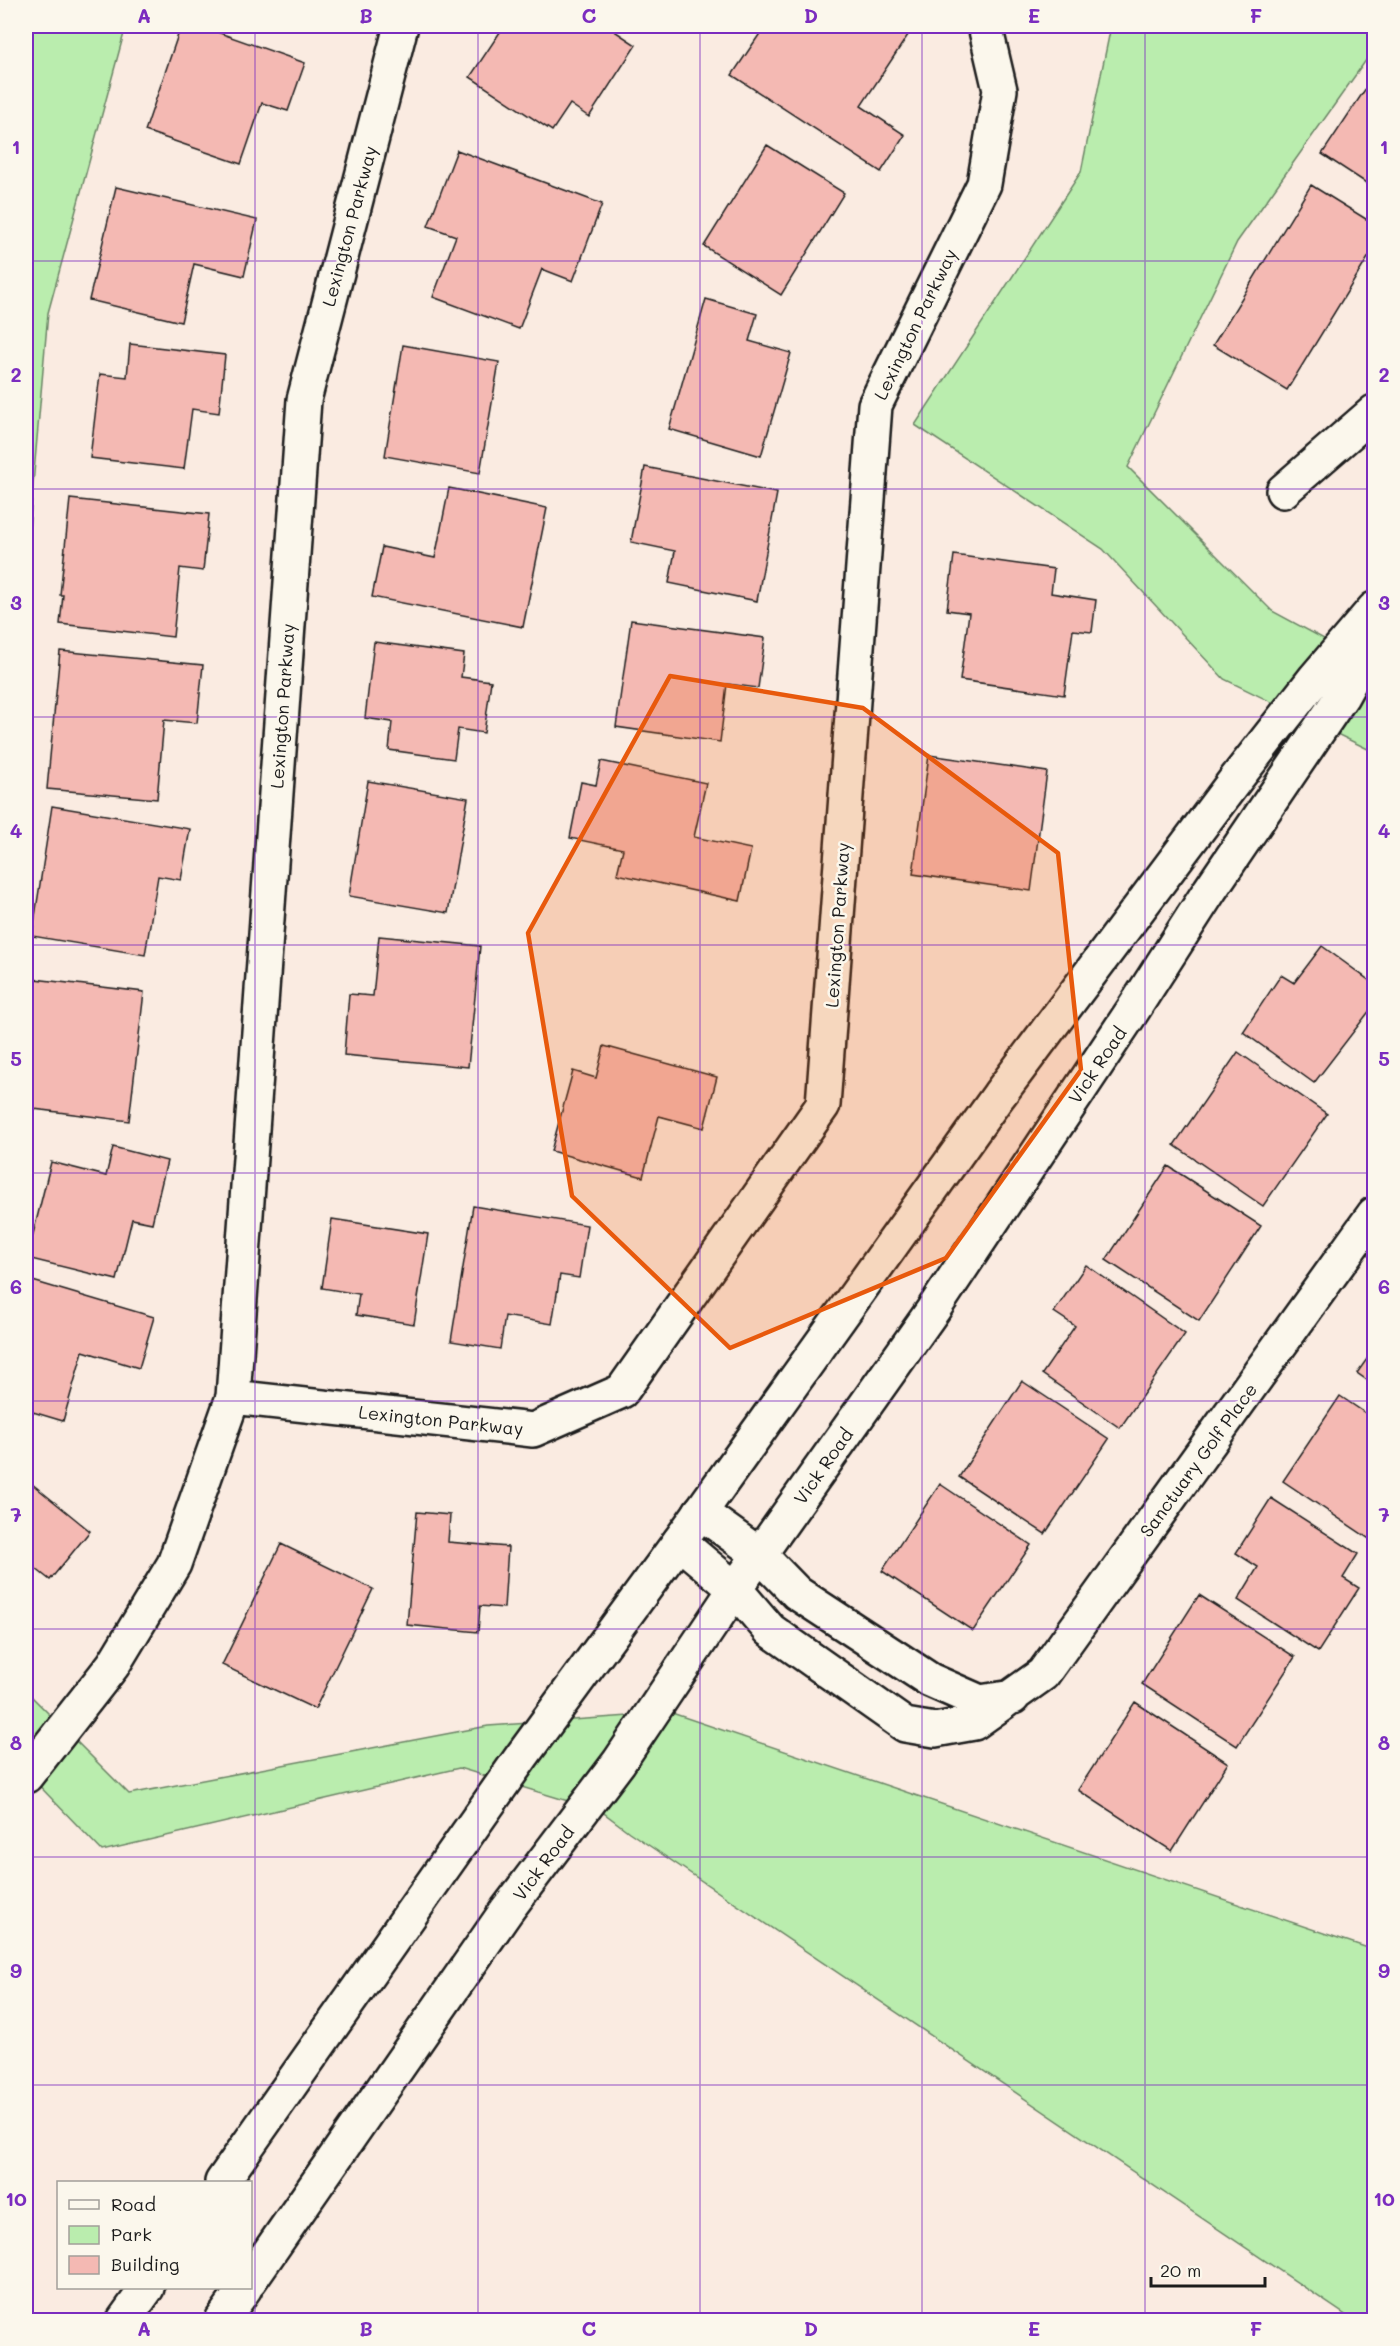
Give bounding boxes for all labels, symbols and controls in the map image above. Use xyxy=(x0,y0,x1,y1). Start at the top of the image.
text: A xyxy=(137,2,151,28)
text: B xyxy=(359,2,373,28)
text: C xyxy=(582,2,597,28)
text: D xyxy=(804,2,818,28)
text: E xyxy=(1028,2,1040,28)
text: F xyxy=(1250,2,1263,28)
text: 1 xyxy=(12,133,20,159)
text: 1 xyxy=(1380,133,1388,159)
street label: Lexington Parkway xyxy=(316,143,382,309)
street label: Lexington Parkway xyxy=(868,244,962,404)
text: 2 xyxy=(10,361,22,387)
text: 2 xyxy=(1378,361,1390,387)
text: 3 xyxy=(10,589,22,615)
text: 3 xyxy=(1378,589,1390,615)
street label: Lexington Parkway xyxy=(264,623,300,789)
text: 4 xyxy=(10,817,23,843)
text: 4 xyxy=(1378,817,1391,843)
street label: Lexington Parkway xyxy=(819,842,855,1008)
street label: Vick Road xyxy=(1062,1022,1132,1108)
text: 5 xyxy=(10,1045,22,1071)
text: 5 xyxy=(1378,1045,1390,1071)
text: 6 xyxy=(10,1273,22,1299)
text: 6 xyxy=(1378,1273,1390,1299)
street label: Sanctuary Golf Place xyxy=(1134,1378,1262,1542)
street label: Lexington Parkway xyxy=(357,1399,525,1441)
street label: Vick Road xyxy=(788,1423,858,1509)
text: 7 xyxy=(10,1501,22,1527)
text: 7 xyxy=(1378,1501,1390,1527)
text: 8 xyxy=(10,1729,22,1755)
text: 8 xyxy=(1378,1729,1390,1755)
street label: Vick Road xyxy=(507,1821,579,1905)
text: 9 xyxy=(10,1957,22,1983)
text: 9 xyxy=(1378,1957,1390,1983)
legend xyxy=(57,2181,252,2289)
text: 10 xyxy=(5,2185,27,2211)
text: 10 xyxy=(1373,2185,1395,2211)
text: Road xyxy=(111,2192,156,2216)
text: Park xyxy=(111,2222,152,2246)
scale bar xyxy=(1151,2250,1265,2288)
text: Building xyxy=(111,2252,179,2276)
text: 20 m xyxy=(1160,2258,1201,2282)
text: A xyxy=(137,2315,151,2341)
text: B xyxy=(359,2315,373,2341)
text: C xyxy=(582,2315,597,2341)
text: D xyxy=(804,2315,818,2341)
text: E xyxy=(1028,2315,1040,2341)
text: F xyxy=(1250,2315,1263,2341)

